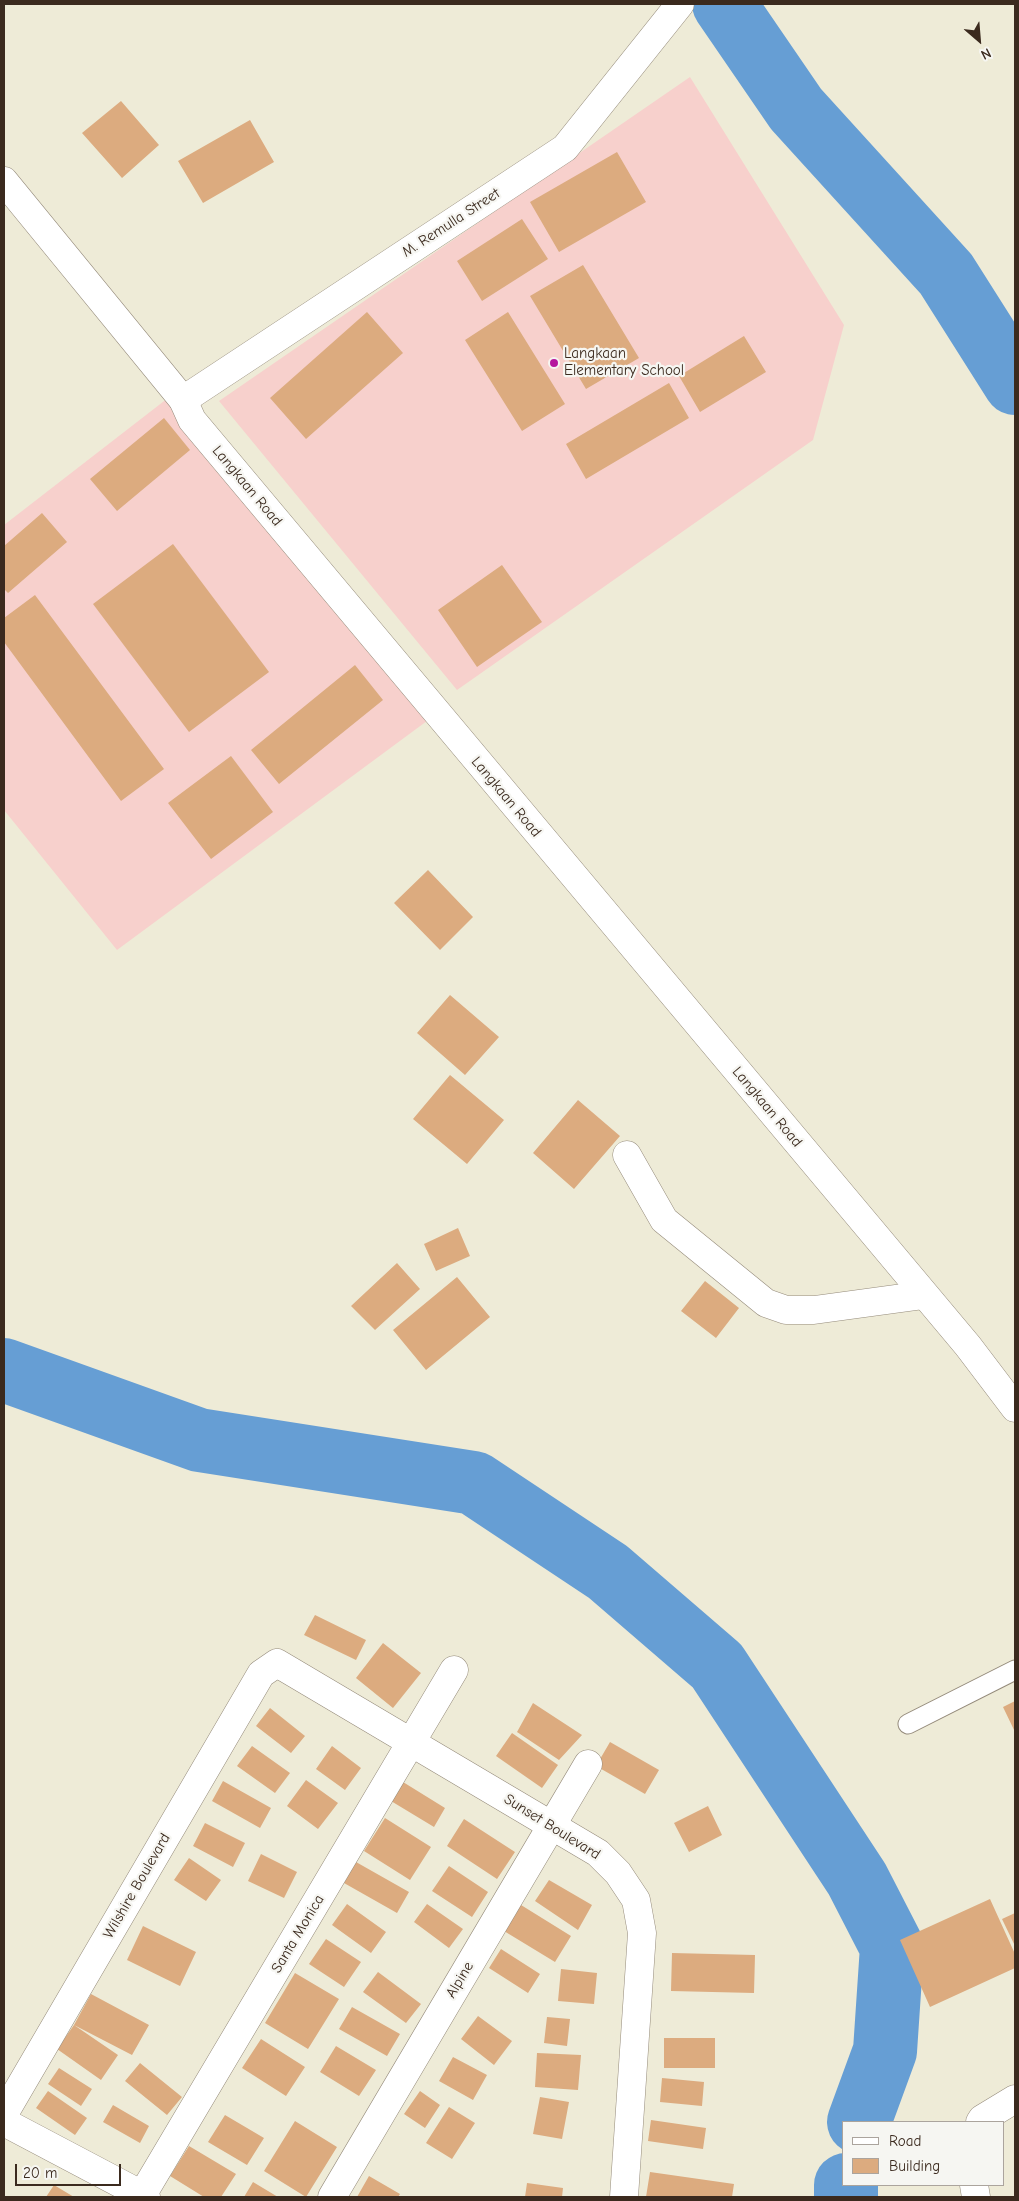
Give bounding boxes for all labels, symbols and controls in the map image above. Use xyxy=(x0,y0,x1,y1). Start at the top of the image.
north arrow xyxy=(954,15,1004,65)
text: N xyxy=(978,44,994,63)
street label: M. Remulla Street xyxy=(399,185,503,261)
place label: Langkaan Elementary School xyxy=(564,345,684,380)
marker: Langkaan Elementary School xyxy=(548,357,560,369)
street label: Langkaan Road xyxy=(208,442,286,530)
street label: Langkaan Road xyxy=(467,753,545,841)
street label: Langkaan Road xyxy=(728,1063,806,1151)
street label: Sunset Boulevard xyxy=(501,1790,603,1864)
street label: Wilshire Boulevard xyxy=(100,1830,174,1942)
street label: Santa Monica xyxy=(268,1892,328,1976)
street label: Alpine xyxy=(442,1959,478,2001)
legend xyxy=(842,2121,1004,2186)
text: Road xyxy=(889,2132,921,2150)
scale bar xyxy=(18,2154,124,2186)
text: Building xyxy=(889,2157,940,2175)
text: 20 m xyxy=(23,2164,57,2182)

